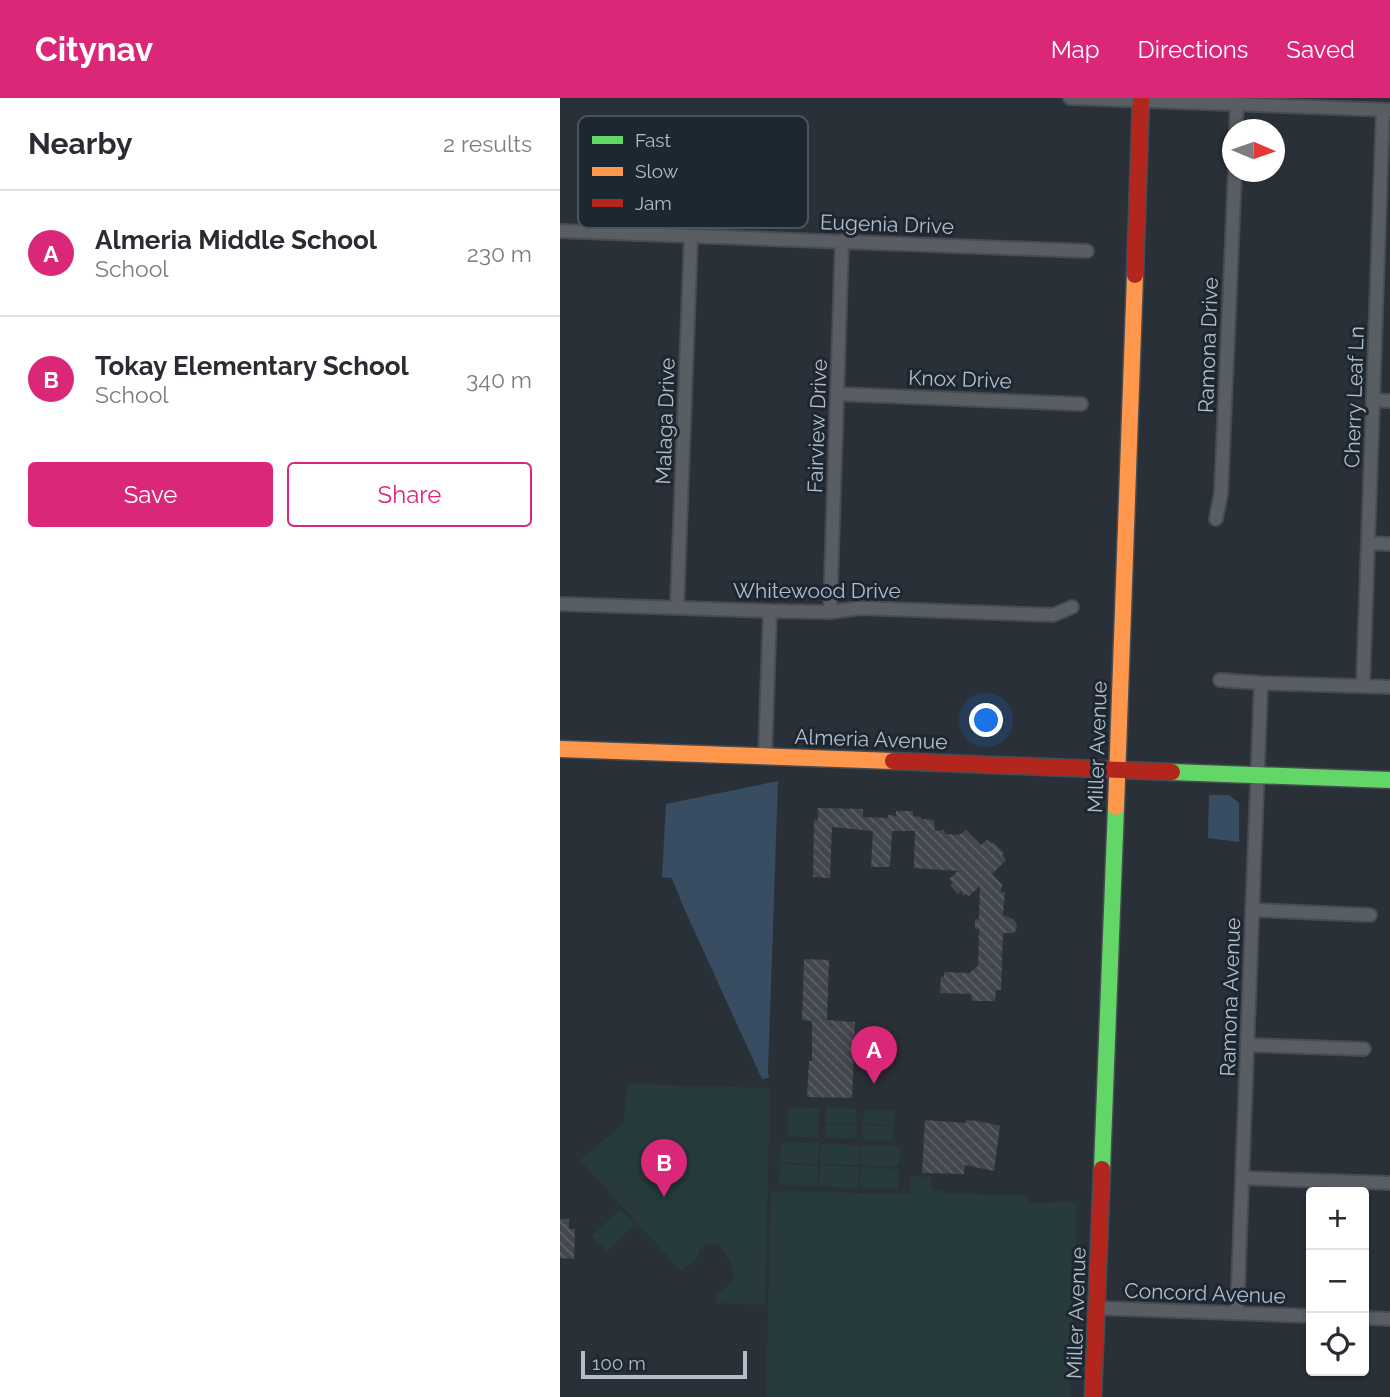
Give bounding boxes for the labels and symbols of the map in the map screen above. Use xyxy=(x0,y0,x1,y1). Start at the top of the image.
legend xyxy=(578,116,808,228)
north arrow xyxy=(1222,119,1285,182)
text: Fast xyxy=(635,129,671,151)
text: Slow xyxy=(635,160,679,182)
text: Jam xyxy=(635,192,672,214)
street label: Eugenia Drive xyxy=(820,209,954,239)
street label: Ramona Drive xyxy=(1193,277,1223,413)
street label: Cherry Leaf Ln xyxy=(1339,326,1369,468)
street label: Malaga Drive xyxy=(650,357,680,485)
street label: Fairview Drive xyxy=(802,359,832,493)
street label: Knox Drive xyxy=(908,365,1012,393)
street label: Whitewood Drive xyxy=(733,578,901,603)
street label: Miller Avenue xyxy=(1082,681,1112,813)
your location xyxy=(969,703,1003,737)
street label: Almeria Avenue xyxy=(794,724,948,754)
street label: Ramona Avenue xyxy=(1215,917,1245,1077)
pin: A xyxy=(851,1026,897,1084)
pin: B xyxy=(641,1139,687,1197)
street label: Miller Avenue xyxy=(1061,1247,1091,1379)
street label: Concord Avenue xyxy=(1124,1278,1286,1308)
scale bar xyxy=(581,1348,747,1380)

